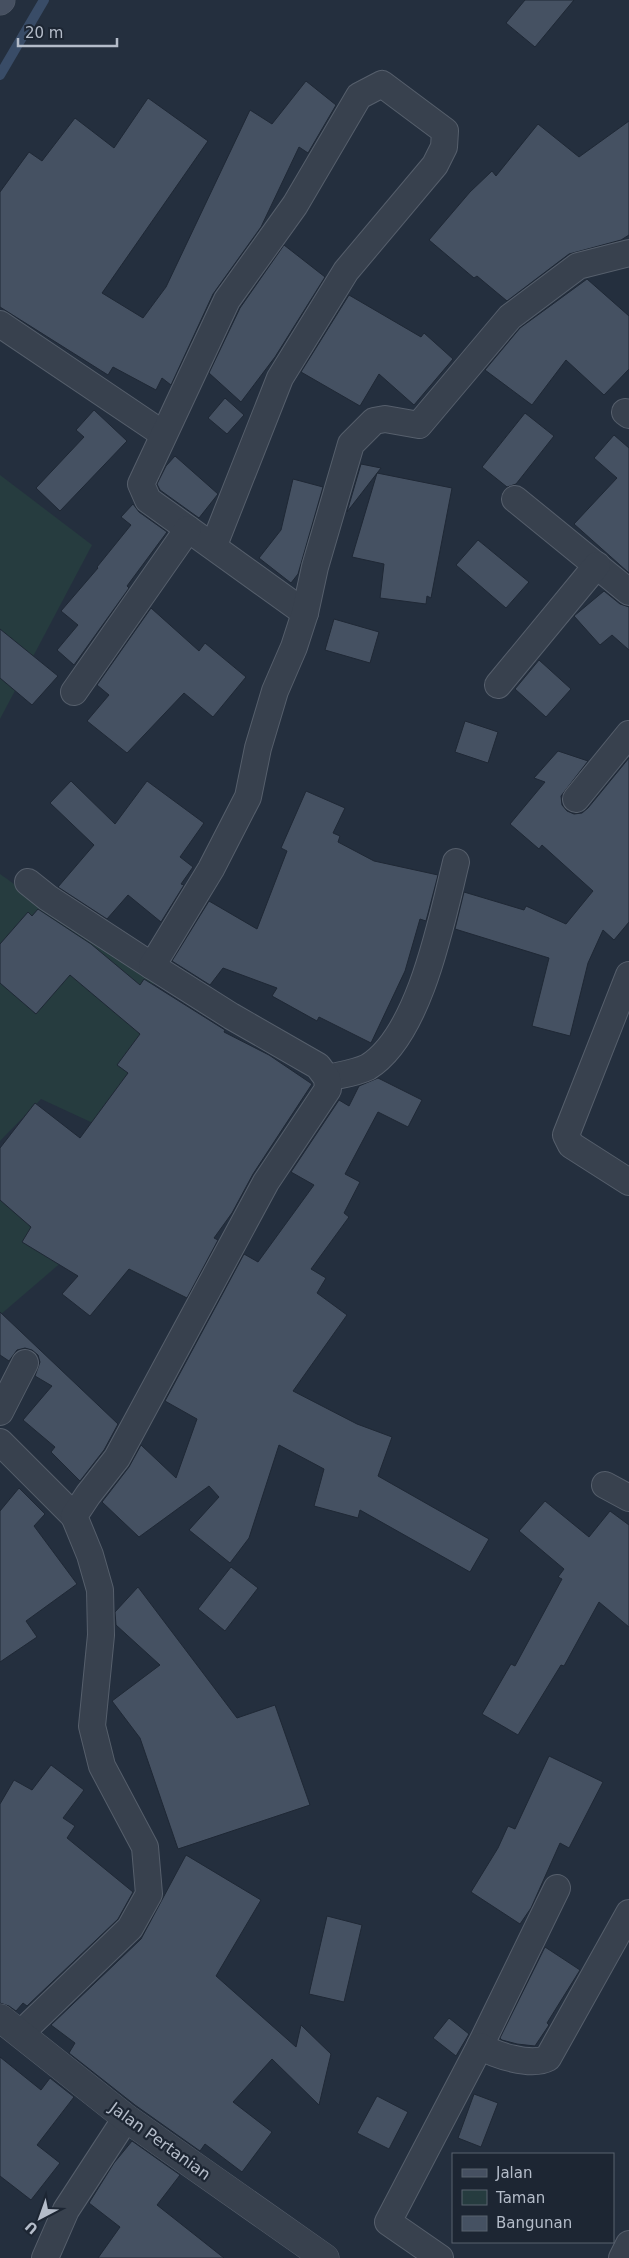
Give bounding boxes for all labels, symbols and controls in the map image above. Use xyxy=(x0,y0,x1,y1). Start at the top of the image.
scale bar xyxy=(18,15,116,47)
text: 20 m xyxy=(25,24,63,42)
street label: Jalan Pertanian xyxy=(105,2097,214,2184)
legend xyxy=(452,2153,614,2243)
text: Jalan xyxy=(495,2164,532,2182)
text: Taman xyxy=(495,2189,545,2207)
north arrow xyxy=(15,2193,65,2243)
text: Bangunan xyxy=(496,2214,572,2232)
text: U xyxy=(22,2218,41,2238)

